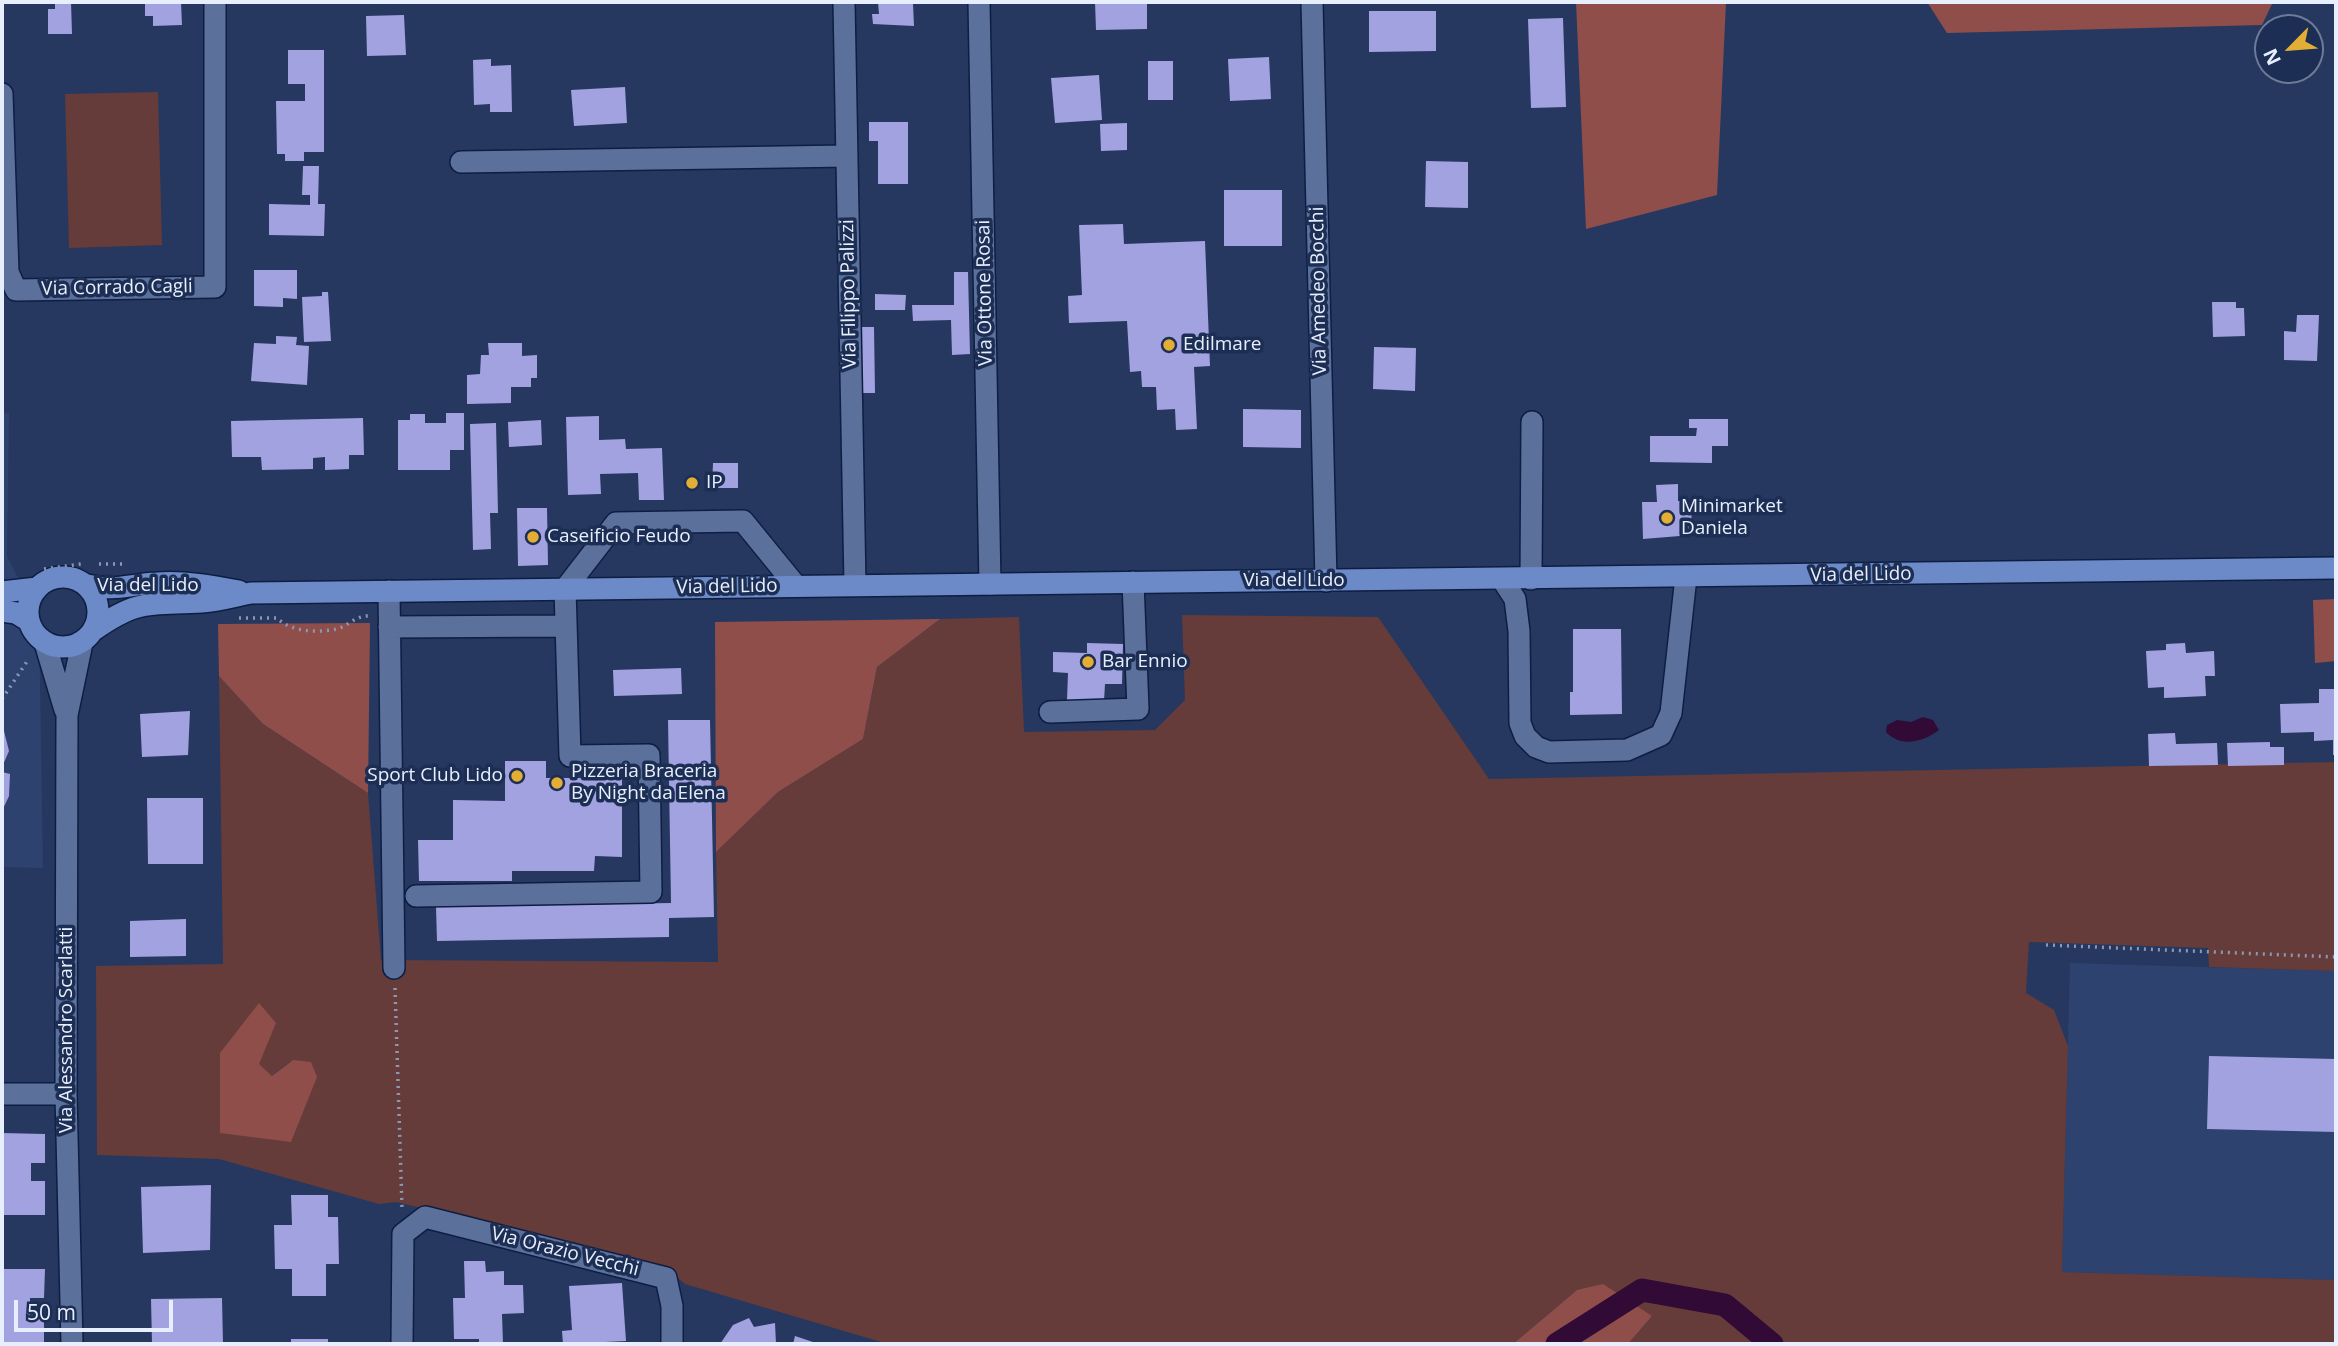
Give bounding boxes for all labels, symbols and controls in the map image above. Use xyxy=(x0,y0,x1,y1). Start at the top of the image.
north arrow xyxy=(2254,14,2324,84)
text: N xyxy=(2257,45,2287,70)
street label: Via Amedeo Bocchi xyxy=(1306,206,1332,376)
street label: Via Filippo Palizzi xyxy=(836,219,862,369)
street label: Via Ottone Rosai xyxy=(972,220,998,366)
street label: Via Corrado Cagli xyxy=(41,275,193,301)
place label: Edilmare xyxy=(1183,334,1261,356)
marker: Edilmare xyxy=(1161,337,1177,353)
place label: IP xyxy=(706,472,723,494)
marker: IP xyxy=(684,475,700,491)
place label: Minimarket Daniela xyxy=(1681,496,1783,540)
marker: Minimarket Daniela xyxy=(1659,510,1675,526)
place label: Caseificio Feudo xyxy=(547,526,691,548)
marker: Caseificio Feudo xyxy=(525,529,541,545)
street label: Via del Lido xyxy=(1810,563,1912,587)
street label: Via del Lido xyxy=(1243,570,1345,592)
street label: Via del Lido xyxy=(97,575,199,597)
street label: Via del Lido xyxy=(676,575,778,599)
place label: Bar Ennio xyxy=(1102,651,1188,673)
marker: Bar Ennio xyxy=(1080,654,1096,670)
place label: Pizzeria Braceria By Night da Elena xyxy=(571,761,726,805)
place label: Sport Club Lido xyxy=(367,765,503,787)
marker: Sport Club Lido xyxy=(509,768,525,784)
marker: Pizzeria Braceria By Night da Elena xyxy=(549,775,565,791)
street label: Via Alessandro Scarlatti xyxy=(56,927,78,1133)
street label: Via Orazio Vecchi xyxy=(489,1223,641,1281)
scale bar xyxy=(18,1286,177,1330)
text: 50 m xyxy=(27,1298,76,1326)

